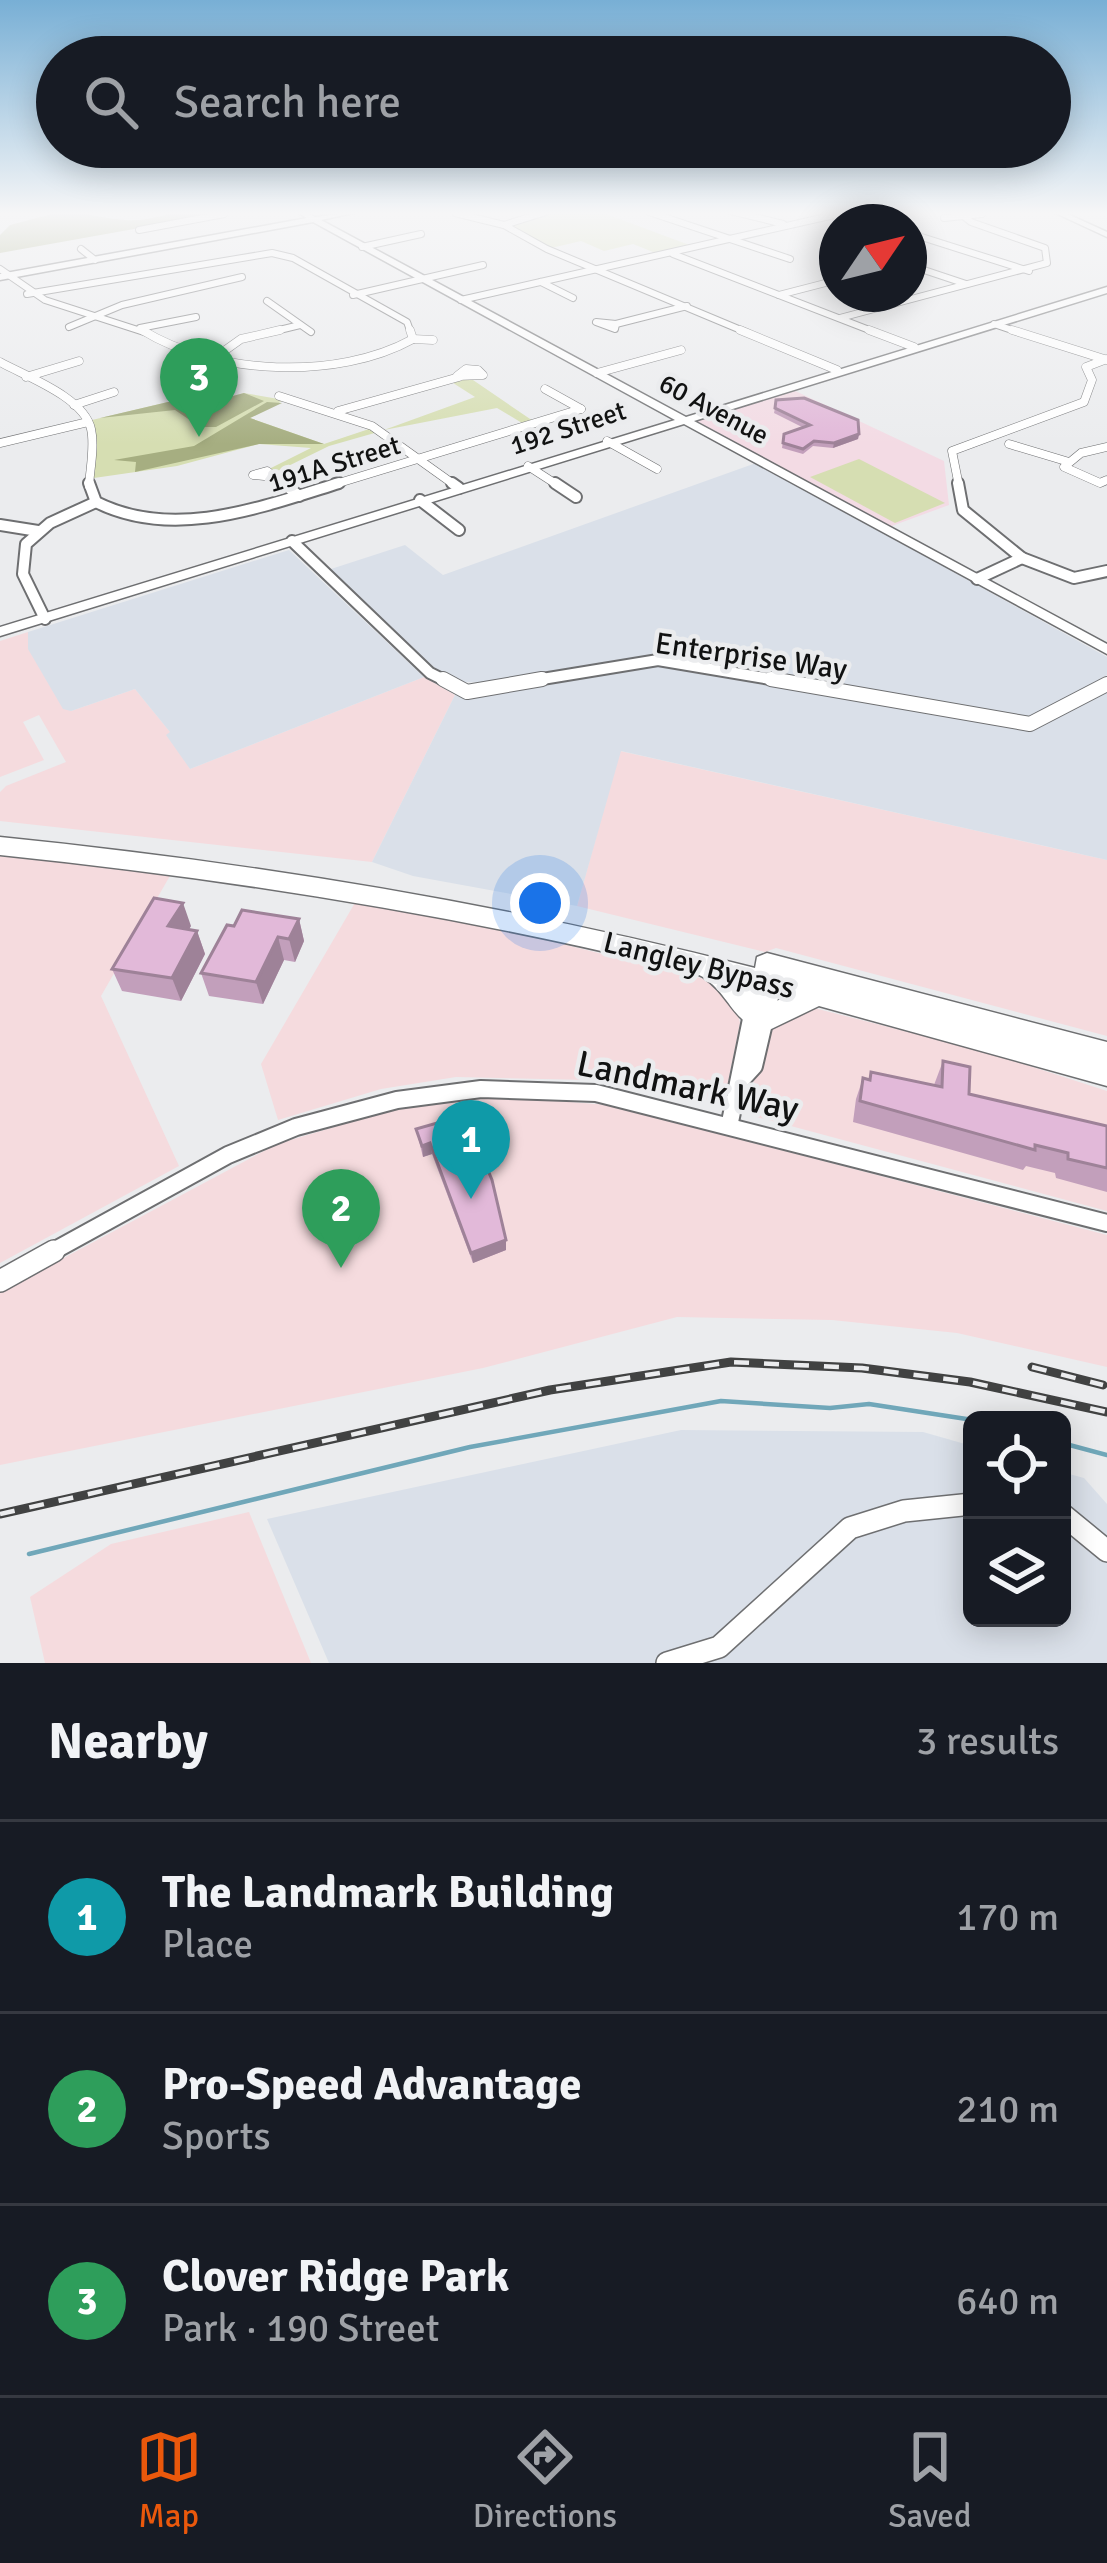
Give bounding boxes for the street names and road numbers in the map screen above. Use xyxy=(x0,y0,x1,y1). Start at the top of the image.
street label: 60 Avenue xyxy=(653,367,774,452)
street label: 192 Street xyxy=(506,394,630,463)
street label: 191A Street xyxy=(264,429,404,500)
street label: Enterprise Way xyxy=(653,625,849,688)
street label: Langley Bypass xyxy=(599,924,798,1007)
street label: Landmark Way xyxy=(573,1041,803,1132)

